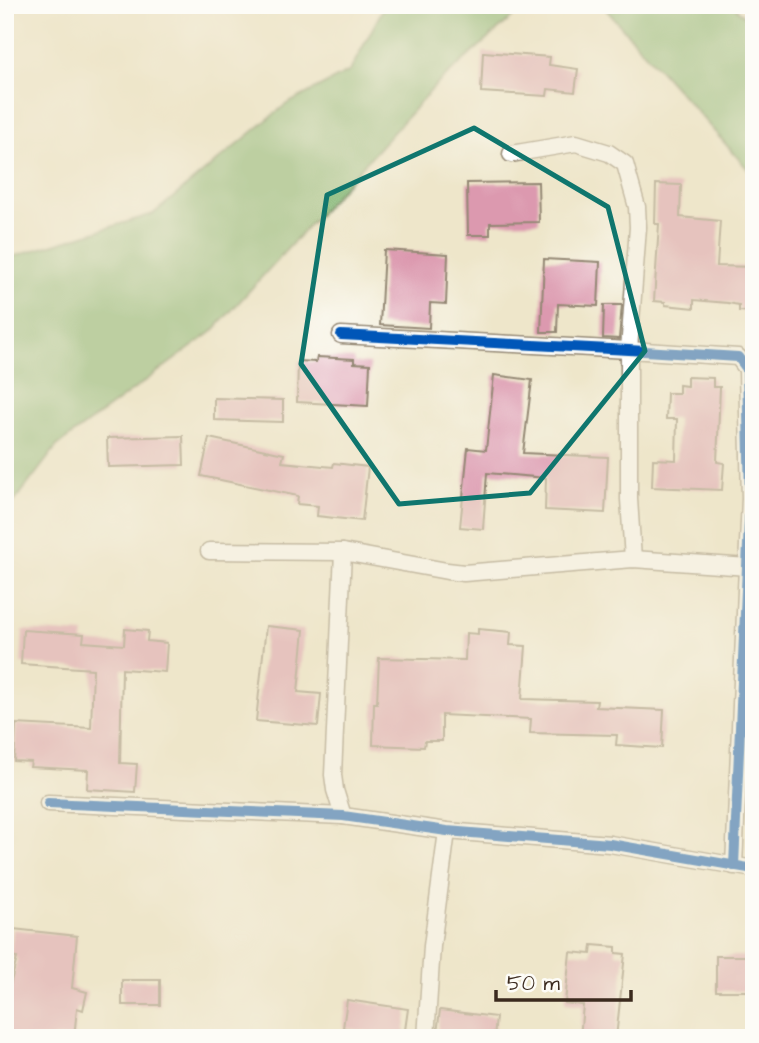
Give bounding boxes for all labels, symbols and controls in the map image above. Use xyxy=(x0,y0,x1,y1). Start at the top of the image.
scale bar xyxy=(496,959,631,1003)
text: 50 m xyxy=(507,969,561,998)

